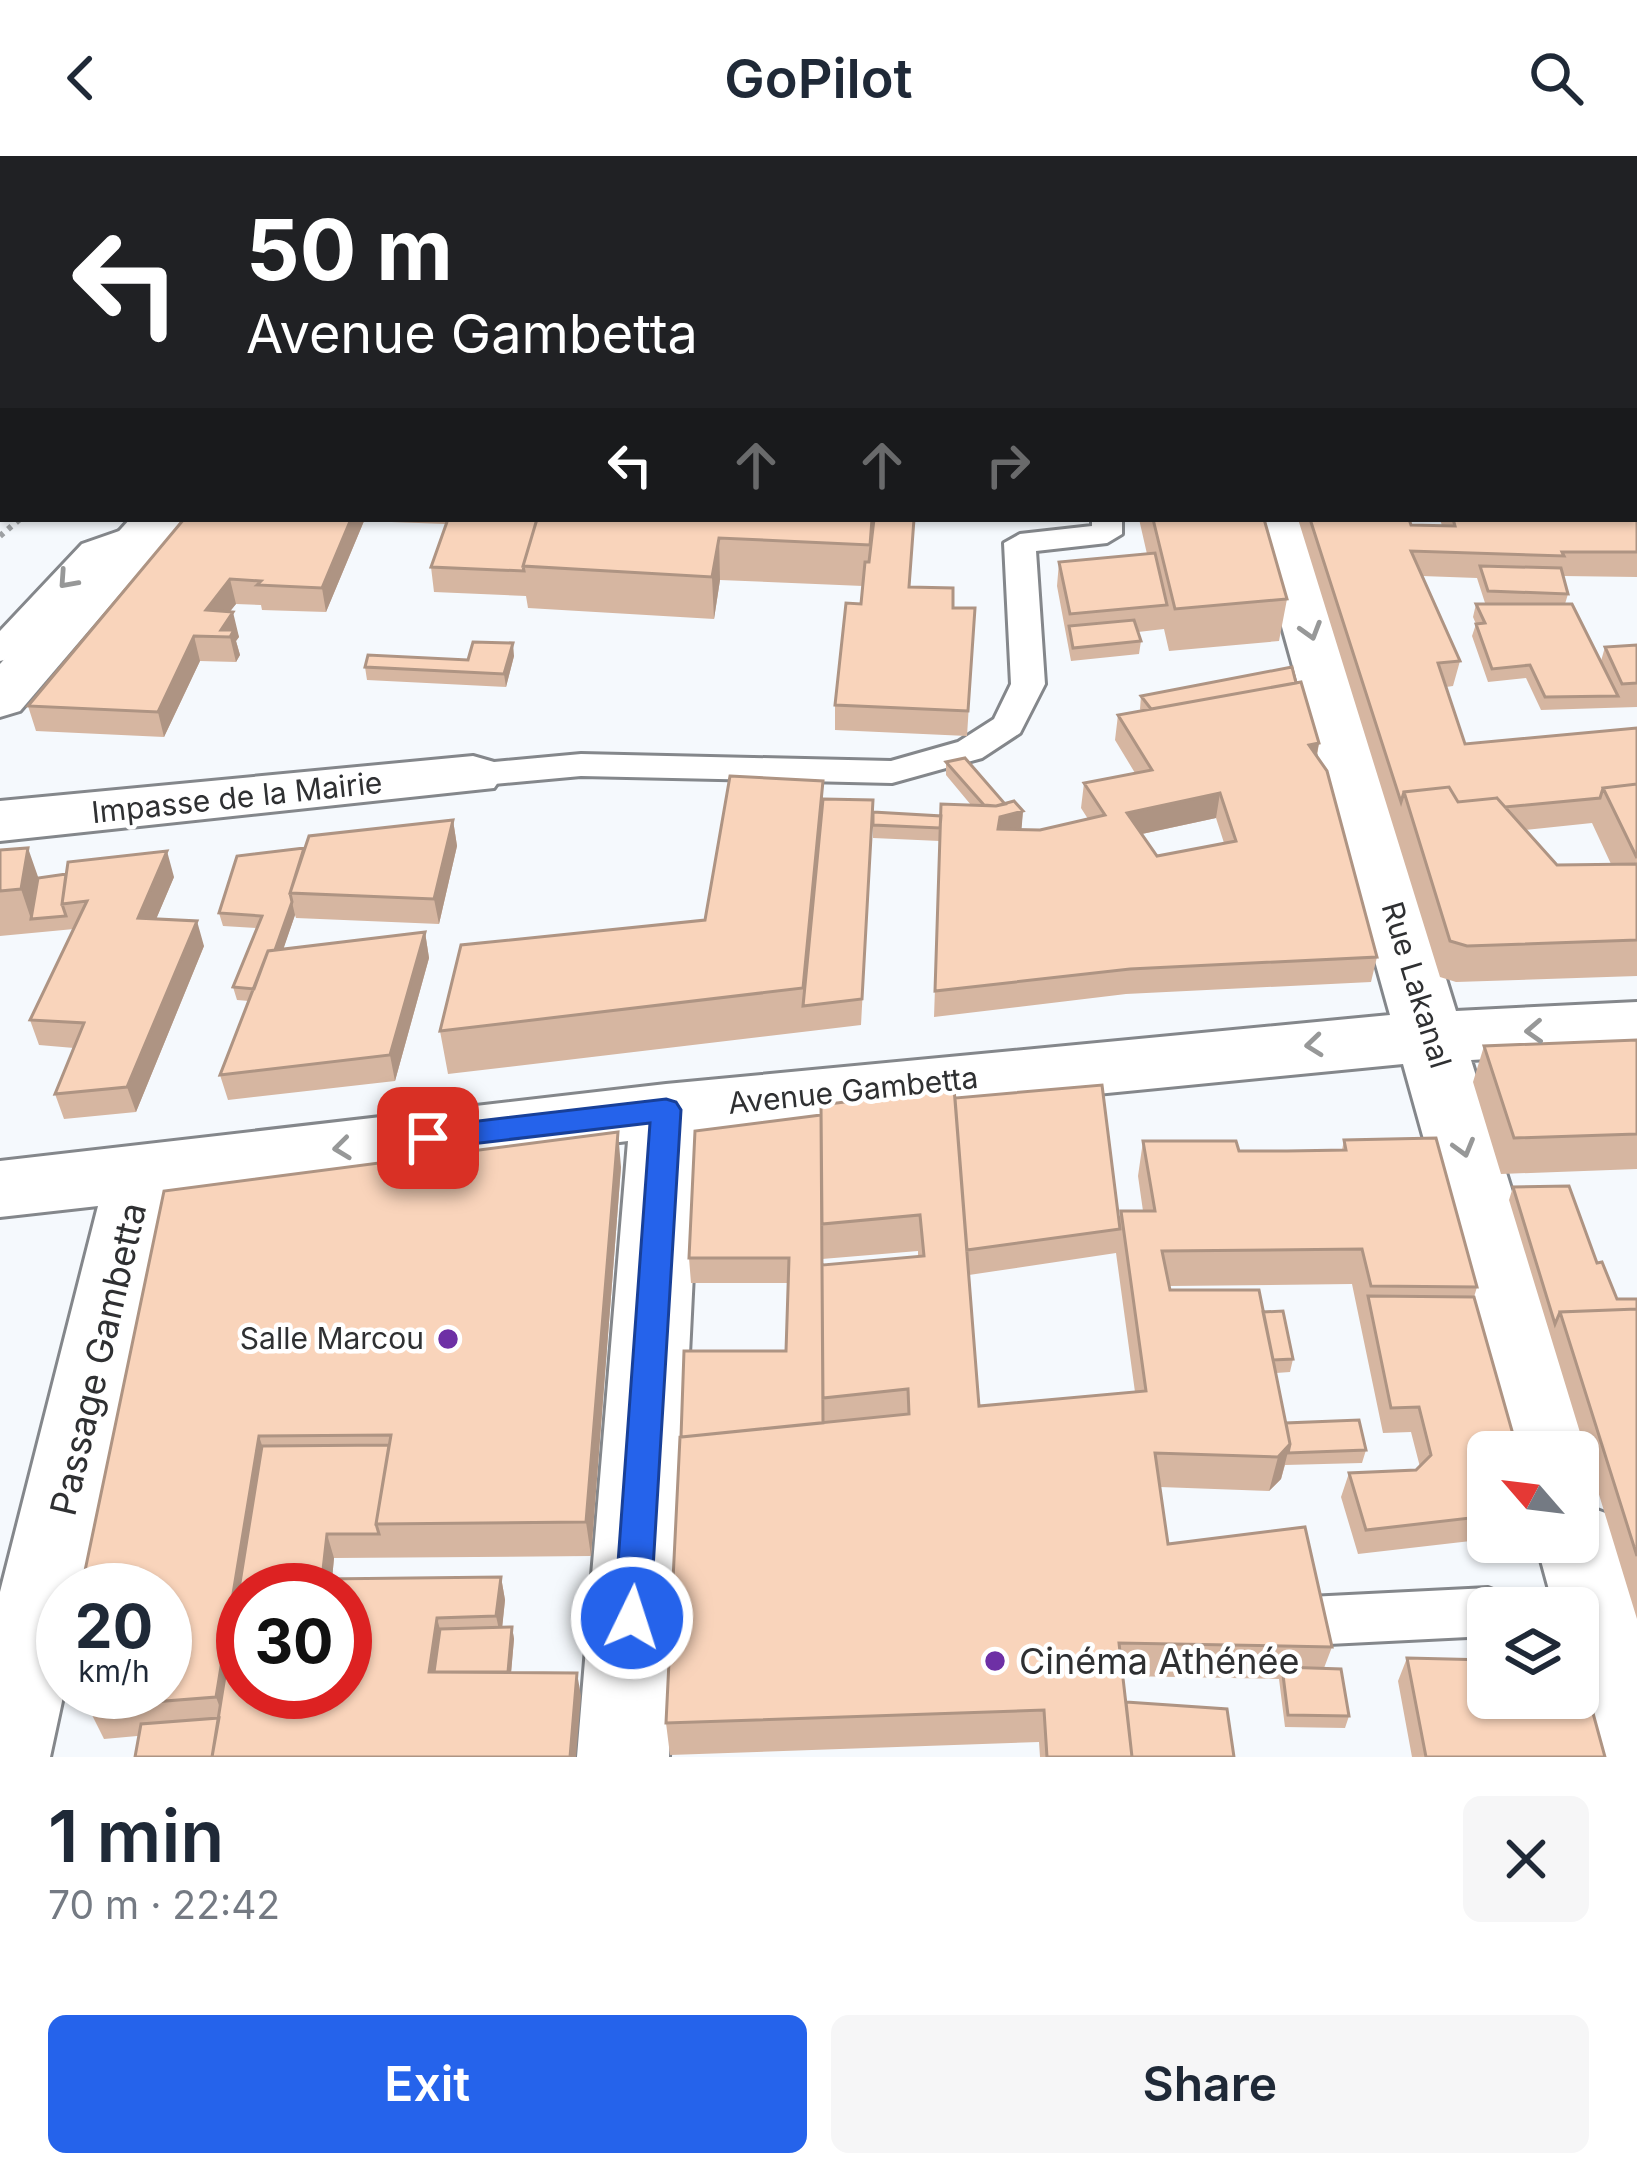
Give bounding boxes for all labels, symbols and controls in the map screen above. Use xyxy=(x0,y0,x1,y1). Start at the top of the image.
icon: back xyxy=(48,45,114,111)
icon: search xyxy=(1523,45,1589,111)
text: GoPilot xyxy=(724,46,913,111)
text: 50 m xyxy=(246,199,453,300)
icon: left xyxy=(48,204,204,360)
text: Avenue Gambetta xyxy=(246,301,698,366)
icon: left xyxy=(597,432,663,498)
icon: ahead xyxy=(723,432,789,498)
icon: ahead xyxy=(849,432,915,498)
icon: right xyxy=(975,432,1041,498)
one-way arrow xyxy=(60,566,81,587)
one-way arrow xyxy=(1297,620,1322,641)
street label: Impasse de la Mairie xyxy=(90,764,384,830)
street label: Rue Lakanal xyxy=(1375,897,1459,1072)
one-way arrow xyxy=(1524,1018,1543,1044)
one-way arrow xyxy=(1305,1031,1324,1057)
street label: Avenue Gambetta xyxy=(726,1059,980,1121)
pin xyxy=(377,1087,479,1189)
icon: arrive xyxy=(395,1105,461,1171)
one-way arrow xyxy=(332,1134,352,1160)
one-way arrow xyxy=(1450,1136,1475,1157)
street label: Passage Gambetta xyxy=(41,1198,155,1520)
place label: Salle Marcou xyxy=(240,1320,424,1356)
marker: Salle Marcou xyxy=(435,1326,461,1352)
north arrow xyxy=(1467,1431,1599,1563)
map controls xyxy=(1467,1431,1599,1719)
position arrow xyxy=(569,1555,695,1681)
speed limit sign: 30 xyxy=(216,1563,372,1719)
button: layers xyxy=(1467,1587,1599,1719)
text: 20 xyxy=(75,1590,153,1662)
place label: Cinéma Athénée xyxy=(1019,1639,1300,1683)
marker: Cinéma Athénée xyxy=(982,1648,1008,1674)
text: km/h xyxy=(78,1653,150,1689)
text: 1 min xyxy=(48,1792,224,1879)
button: close xyxy=(1463,1796,1589,1922)
text: 70 m · 22:42 xyxy=(48,1881,280,1928)
button: Exit xyxy=(48,2015,807,2153)
button: Share xyxy=(831,2015,1589,2153)

